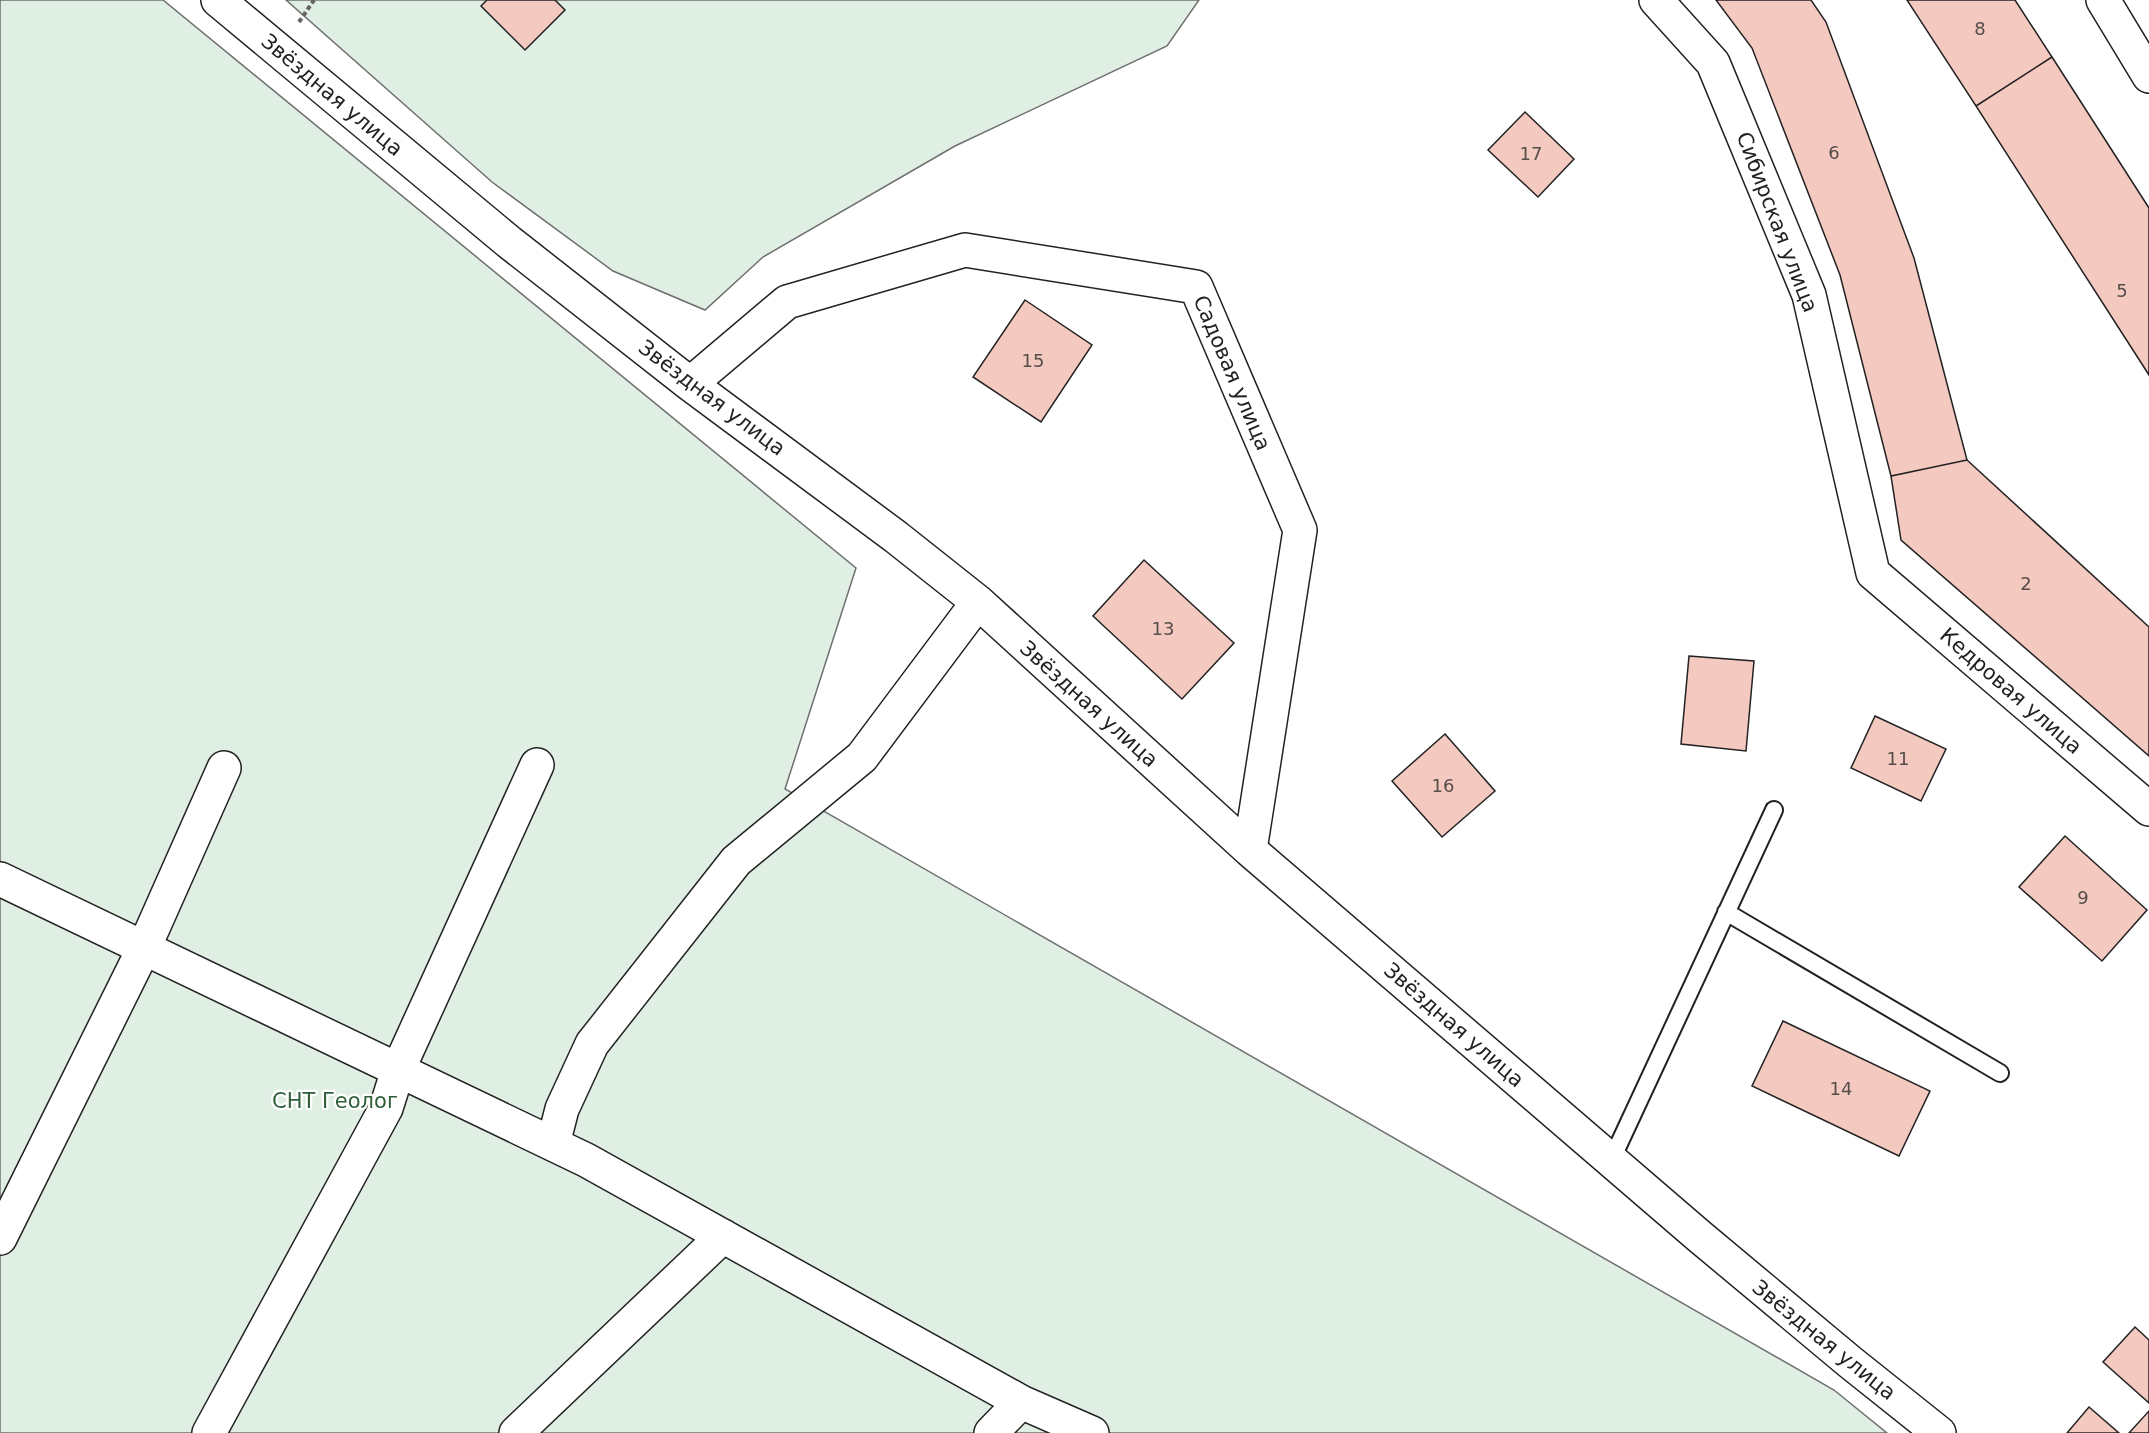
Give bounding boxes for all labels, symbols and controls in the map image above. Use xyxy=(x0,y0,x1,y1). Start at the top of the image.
house number: 8 xyxy=(1974,18,1986,39)
street label: Звёздная улица xyxy=(256,29,408,161)
street label: Сибирская улица xyxy=(1732,128,1822,316)
house number: 6 xyxy=(1828,142,1840,163)
house number: 17 xyxy=(1520,143,1542,164)
house number: 5 xyxy=(2116,280,2128,301)
street label: Садовая улица xyxy=(1188,292,1276,454)
street label: Звёздная улица xyxy=(634,335,790,461)
house number: 15 xyxy=(1022,350,1044,371)
house number: 2 xyxy=(2020,573,2032,594)
house number: 13 xyxy=(1152,618,1174,639)
street label: Кедровая улица xyxy=(1935,623,2087,759)
street label: Звёздная улица xyxy=(1015,636,1163,772)
house number: 11 xyxy=(1887,748,1909,769)
house number: 16 xyxy=(1432,775,1454,796)
house number: 9 xyxy=(2077,887,2089,908)
street label: Звёздная улица xyxy=(1379,958,1529,1092)
house number: 14 xyxy=(1830,1078,1852,1099)
park label: СНТ Геолог xyxy=(272,1089,398,1113)
street label: Звёздная улица xyxy=(1748,1275,1900,1405)

